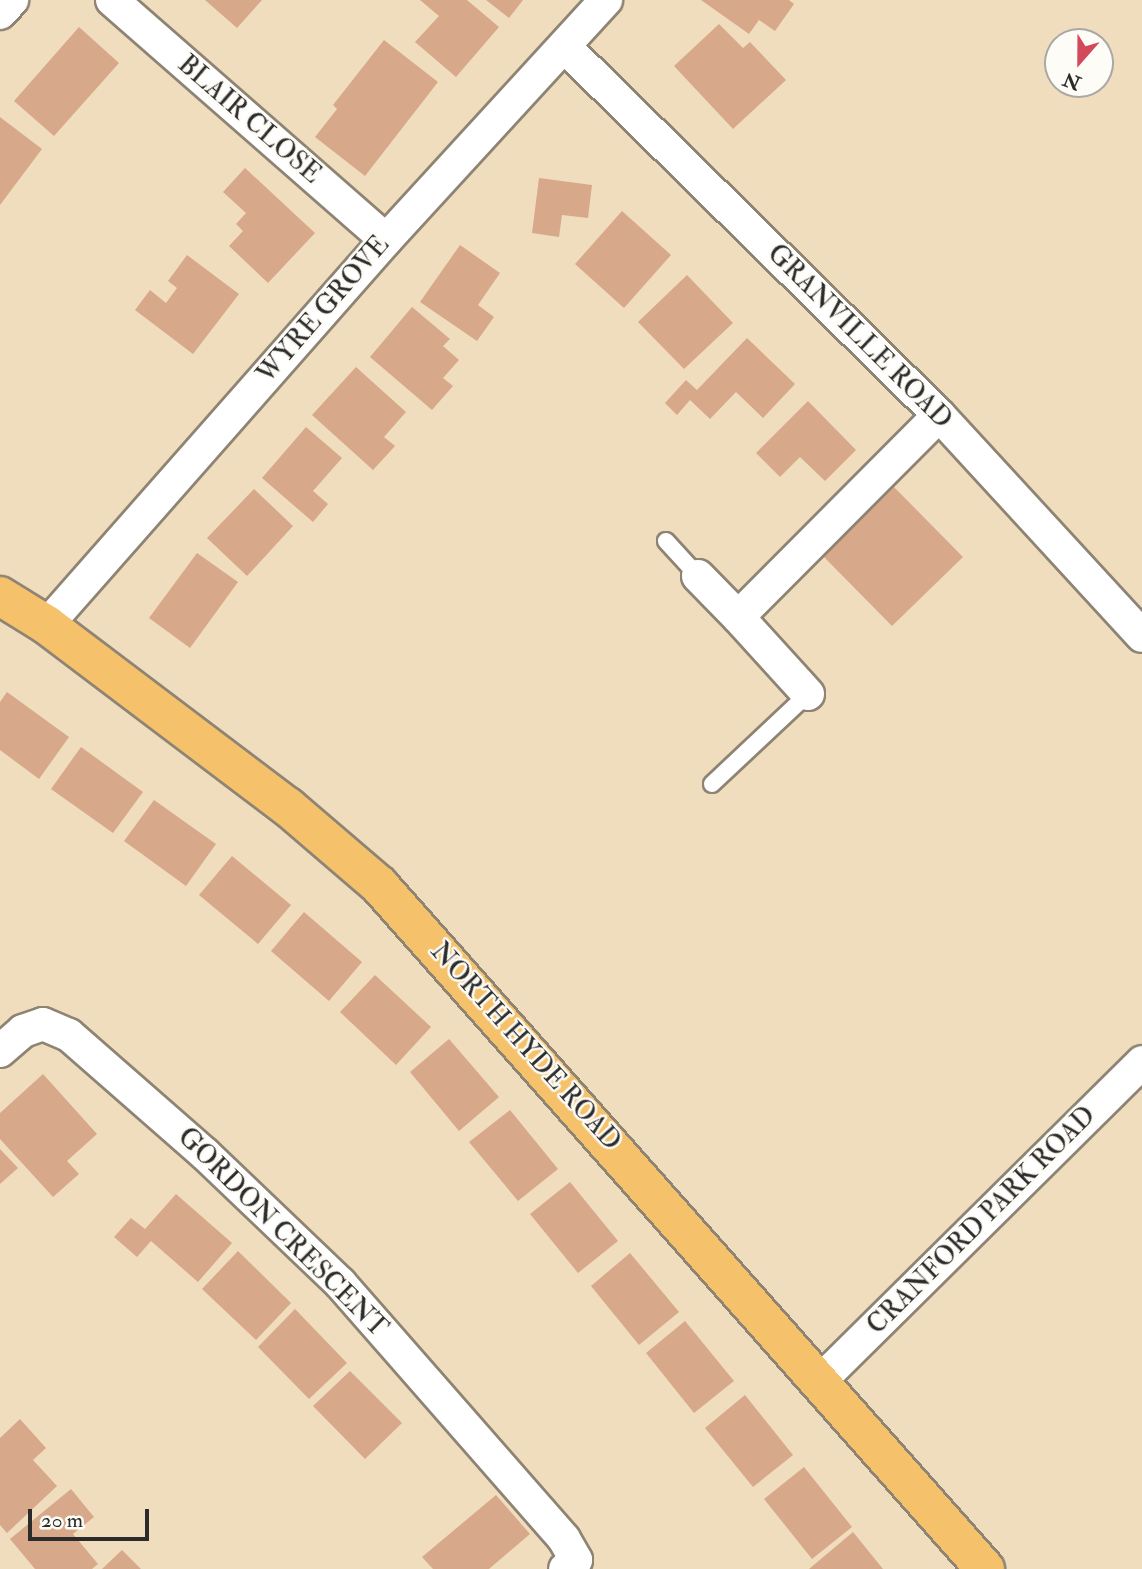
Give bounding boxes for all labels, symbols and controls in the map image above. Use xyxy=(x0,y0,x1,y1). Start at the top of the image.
north arrow xyxy=(1044,28,1114,98)
street label: BLAIR CLOSE xyxy=(171,49,327,191)
text: N xyxy=(1060,66,1084,95)
street label: WYRE GROVE xyxy=(252,230,396,390)
street label: GRANVILLE ROAD xyxy=(760,238,958,436)
street label: NORTH HYDE ROAD xyxy=(423,937,627,1157)
street label: CRANFORD PARK ROAD xyxy=(861,1100,1103,1342)
street label: GORDON CRESCENT xyxy=(171,1122,393,1344)
scale bar xyxy=(32,1496,152,1540)
text: 20 m xyxy=(41,1507,83,1534)

